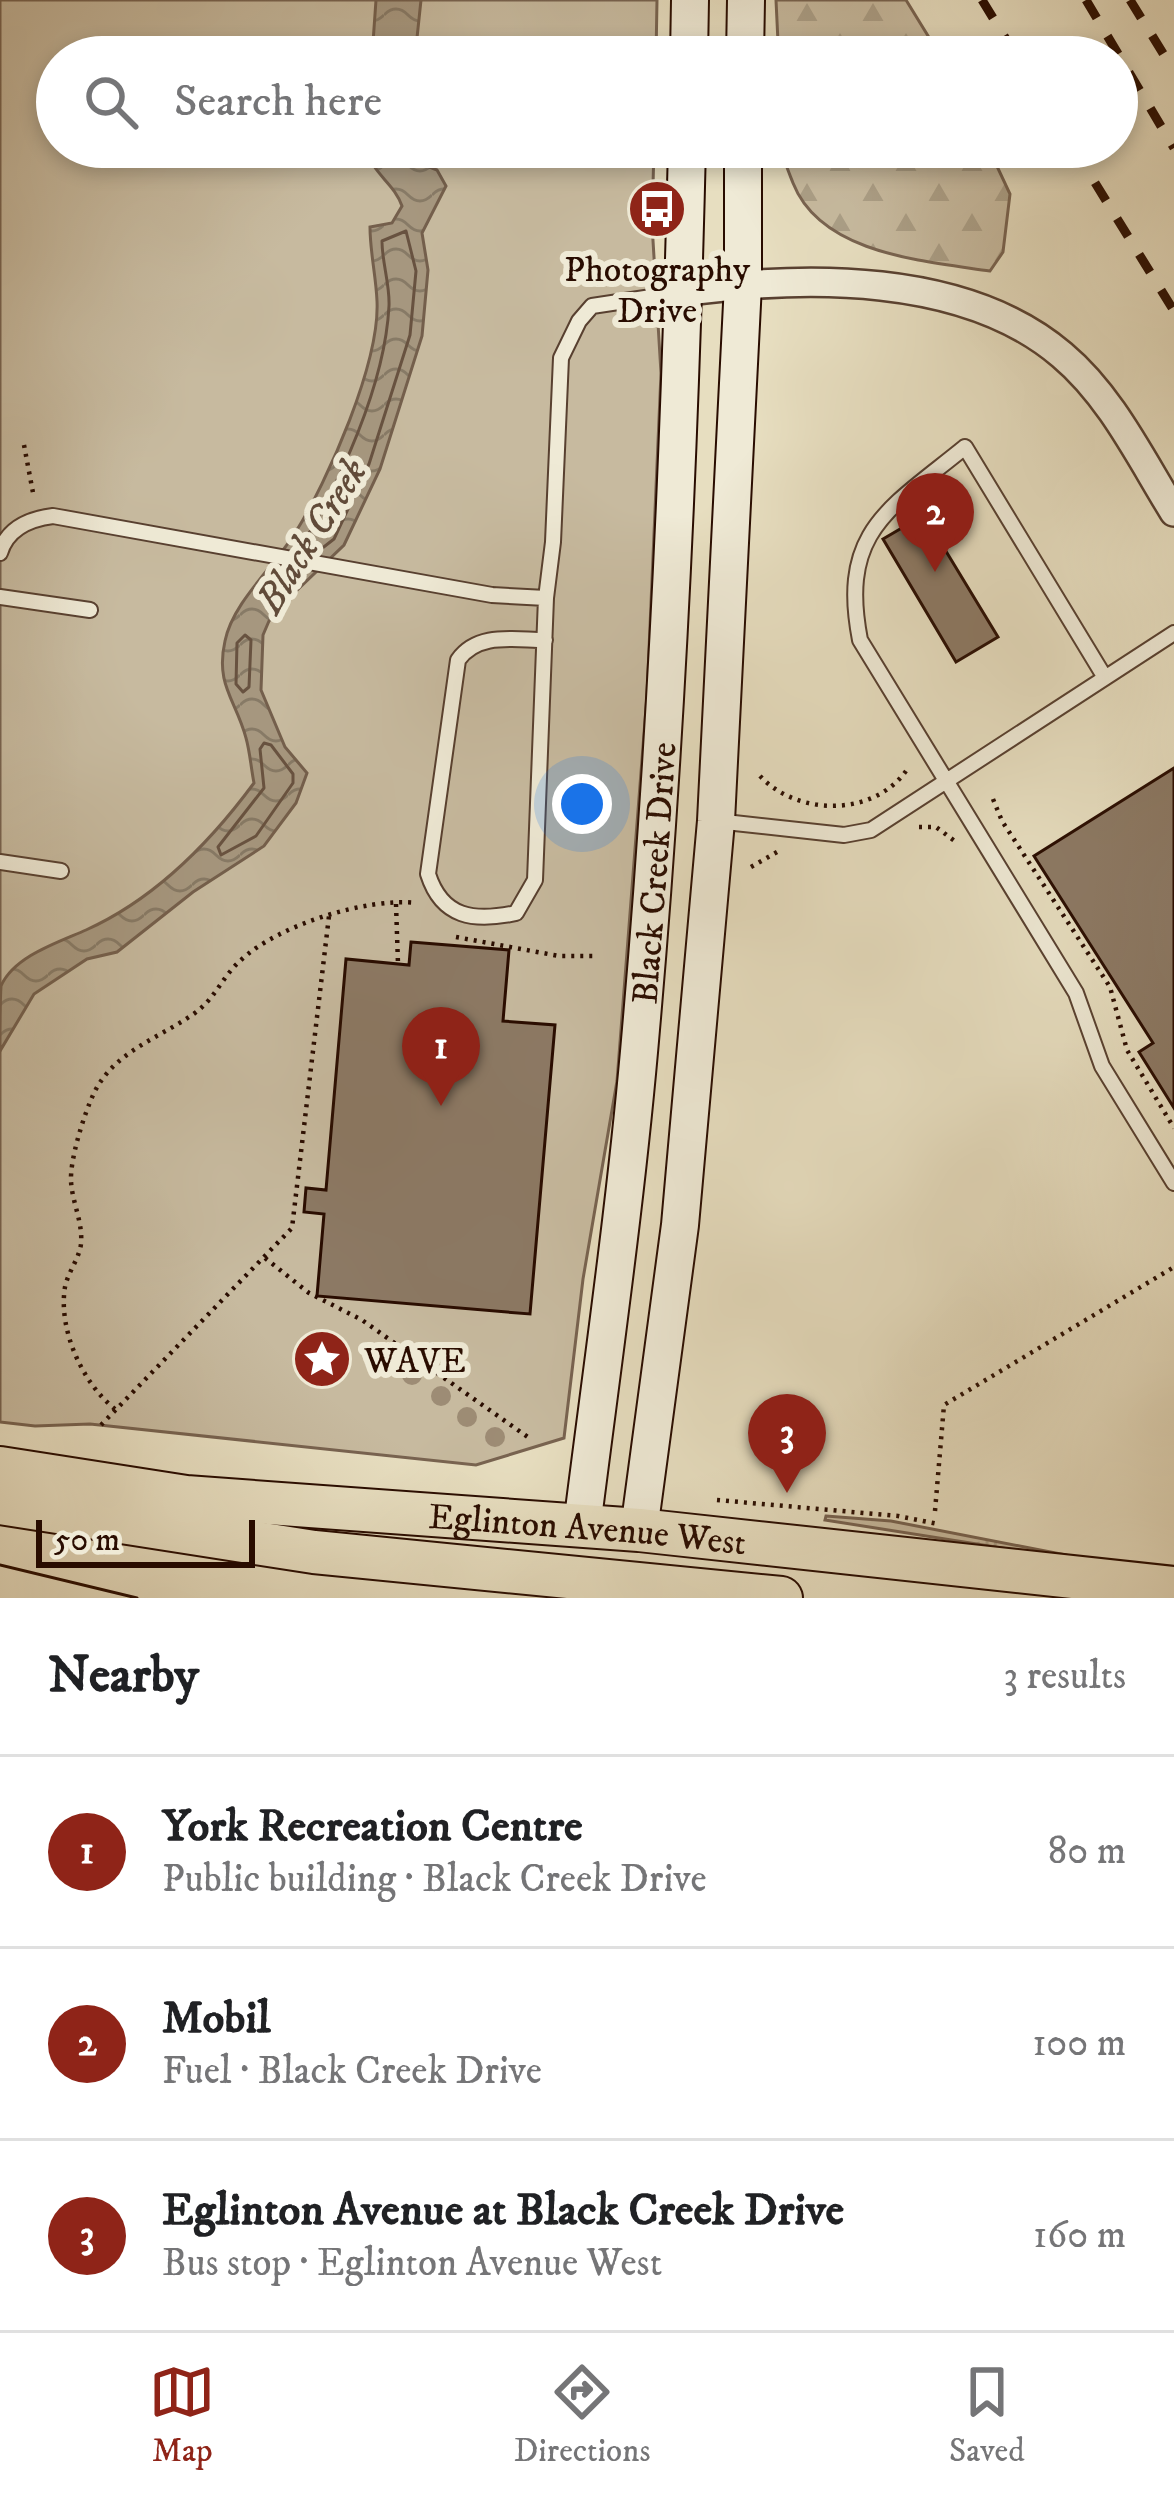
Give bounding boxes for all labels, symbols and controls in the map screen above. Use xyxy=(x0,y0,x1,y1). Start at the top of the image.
search box xyxy=(36,36,1138,168)
icon: search xyxy=(78,69,144,135)
text: Search here xyxy=(174,74,382,130)
bus stop icon: Photography Drive xyxy=(626,178,688,240)
place label: Photography Drive xyxy=(564,248,751,334)
water label: Black Creek xyxy=(244,449,379,624)
pin: 2 xyxy=(896,473,974,572)
street label: Black Creek Drive xyxy=(623,741,687,1006)
your location xyxy=(552,774,612,834)
pin: 1 xyxy=(402,1007,480,1106)
place icon: WAVE xyxy=(291,1328,353,1390)
place label: WAVE xyxy=(363,1339,466,1384)
pin: 3 xyxy=(748,1394,826,1493)
street label: Eglinton Avenue West xyxy=(427,1495,748,1566)
scale bar xyxy=(36,1514,255,1567)
text: 50 m xyxy=(54,1520,120,1561)
text: Nearby xyxy=(48,1644,199,1708)
text: 3 results xyxy=(1003,1652,1126,1701)
text: York Recreation Centre xyxy=(162,1799,583,1855)
text: 1 xyxy=(80,1827,94,1876)
text: 80 m xyxy=(1048,1827,1126,1876)
text: Public building · Black Creek Drive xyxy=(162,1855,707,1904)
text: Mobil xyxy=(162,1991,271,2047)
text: 2 xyxy=(77,2019,97,2068)
text: 100 m xyxy=(1032,2019,1126,2068)
text: Fuel · Black Creek Drive xyxy=(162,2047,542,2096)
text: Eglinton Avenue at Black Creek Drive xyxy=(162,2183,844,2239)
text: 3 xyxy=(80,2211,94,2260)
text: 160 m xyxy=(1033,2211,1126,2260)
text: Bus stop · Eglinton Avenue West xyxy=(162,2239,662,2288)
tab: Map xyxy=(149,2359,215,2472)
tab: Directions xyxy=(514,2359,650,2472)
tab: Saved xyxy=(949,2359,1025,2472)

